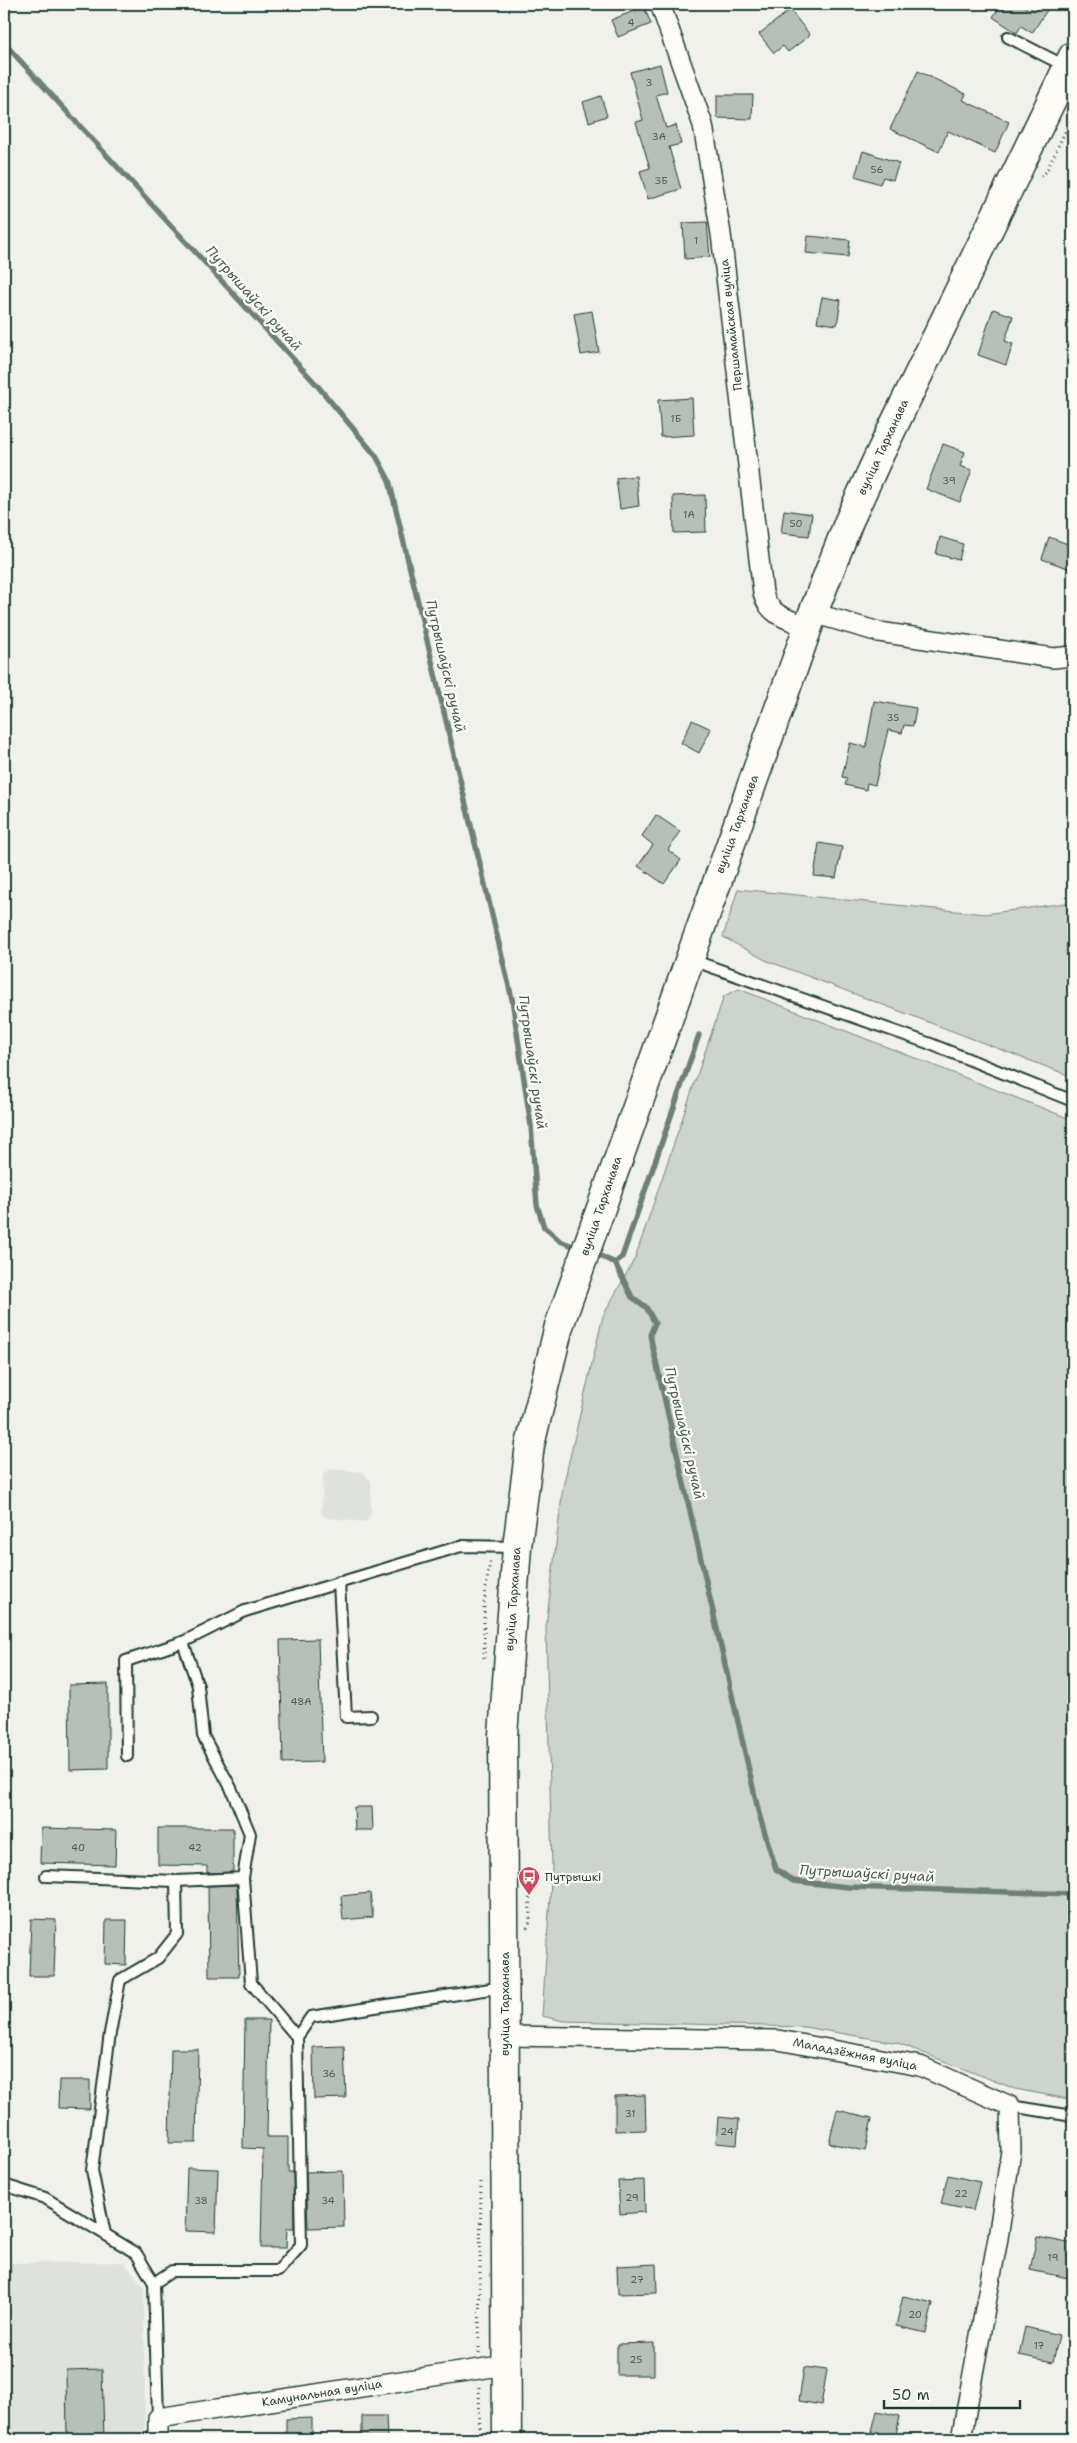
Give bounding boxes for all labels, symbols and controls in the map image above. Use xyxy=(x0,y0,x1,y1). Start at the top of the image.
house number: 4 xyxy=(628,16,635,29)
house number: 3 xyxy=(646,76,653,89)
house number: 3А xyxy=(652,130,666,143)
house number: 56 xyxy=(871,163,883,176)
house number: 3Б xyxy=(654,174,668,187)
house number: 1 xyxy=(694,234,698,247)
water label: Путрышаўскі ручай xyxy=(202,242,306,354)
street label: Першамайская вуліца xyxy=(716,258,746,392)
street label: вуліца Тарханава xyxy=(854,396,912,498)
house number: 1Б xyxy=(671,412,681,425)
house number: 39 xyxy=(942,474,956,487)
house number: 1А xyxy=(683,508,695,521)
house number: 50 xyxy=(789,517,803,530)
water label: Путрышаўскі ручай xyxy=(422,598,470,734)
house number: 35 xyxy=(887,711,899,724)
street label: вуліца Тарханава xyxy=(712,772,763,876)
water label: Путрышаўскі ручай xyxy=(515,994,551,1130)
street label: вуліца Тарханава xyxy=(576,1154,626,1258)
water label: Путрышаўскі ручай xyxy=(661,1365,709,1501)
street label: вуліца Тарханава xyxy=(501,1546,525,1652)
house number: 48А xyxy=(290,1695,312,1708)
house number: 40 xyxy=(71,1841,85,1854)
house number: 42 xyxy=(188,1841,202,1854)
water label: Путрышаўскі ручай xyxy=(799,1860,935,1886)
bus stop icon: Путрышкі xyxy=(517,1865,541,1896)
place label: Путрышкі xyxy=(545,1869,601,1885)
street label: вуліца Тарханава xyxy=(497,1951,513,2056)
street label: Маладзёжная вуліца xyxy=(791,2034,919,2074)
house number: 36 xyxy=(322,2067,336,2080)
house number: 31 xyxy=(625,2107,635,2120)
house number: 24 xyxy=(720,2125,734,2138)
house number: 22 xyxy=(954,2187,968,2200)
house number: 29 xyxy=(625,2191,639,2204)
house number: 38 xyxy=(194,2194,208,2207)
house number: 34 xyxy=(321,2194,335,2207)
house number: 19 xyxy=(1048,2251,1058,2264)
house number: 27 xyxy=(630,2273,644,2286)
house number: 20 xyxy=(908,2308,922,2321)
house number: 17 xyxy=(1034,2339,1044,2352)
house number: 25 xyxy=(630,2353,642,2366)
street label: Камунальная вуліца xyxy=(261,2376,384,2410)
scale bar xyxy=(884,2378,1021,2410)
text: 50 m xyxy=(892,2385,930,2405)

